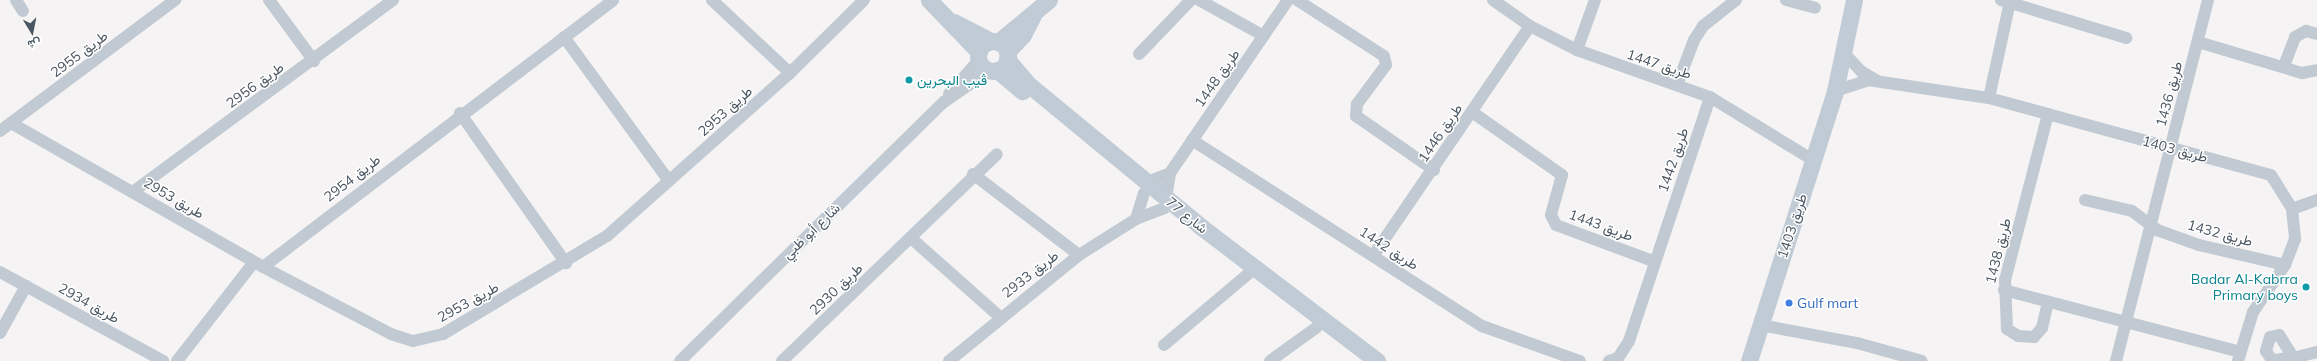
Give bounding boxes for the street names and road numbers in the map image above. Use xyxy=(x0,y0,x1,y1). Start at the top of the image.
street label: طريق 2955 xyxy=(47,27,111,81)
street label: طريق 1448 xyxy=(1191,46,1243,110)
street label: طريق 1447 xyxy=(1625,46,1693,82)
street label: طريق 2956 xyxy=(223,59,287,111)
street label: طريق 1436 xyxy=(2152,59,2186,129)
street label: طريق 2953 xyxy=(695,82,755,140)
street label: طريق 1446 xyxy=(1414,101,1466,165)
street label: طريق 1442 xyxy=(1654,126,1692,194)
street label: طريق 1403 xyxy=(2140,132,2210,166)
street label: طريق 2954 xyxy=(320,151,384,205)
street label: طريق 2953 xyxy=(141,174,207,222)
street label: طريق 1403 xyxy=(1774,192,1810,260)
street label: شارع 77 xyxy=(1163,193,1211,237)
street label: شارع أبو ظبي xyxy=(779,199,843,263)
street label: طريق 1443 xyxy=(1567,206,1635,244)
street label: طريق 1438 xyxy=(1982,216,2014,286)
street label: طريق 1432 xyxy=(2185,216,2255,250)
street label: طريق 1442 xyxy=(1356,223,1422,273)
street label: طريق 2933 xyxy=(998,247,1062,301)
street label: طريق 2930 xyxy=(806,260,866,318)
street label: طريق 2953 xyxy=(435,278,501,326)
street label: طريق 2934 xyxy=(56,279,122,327)

